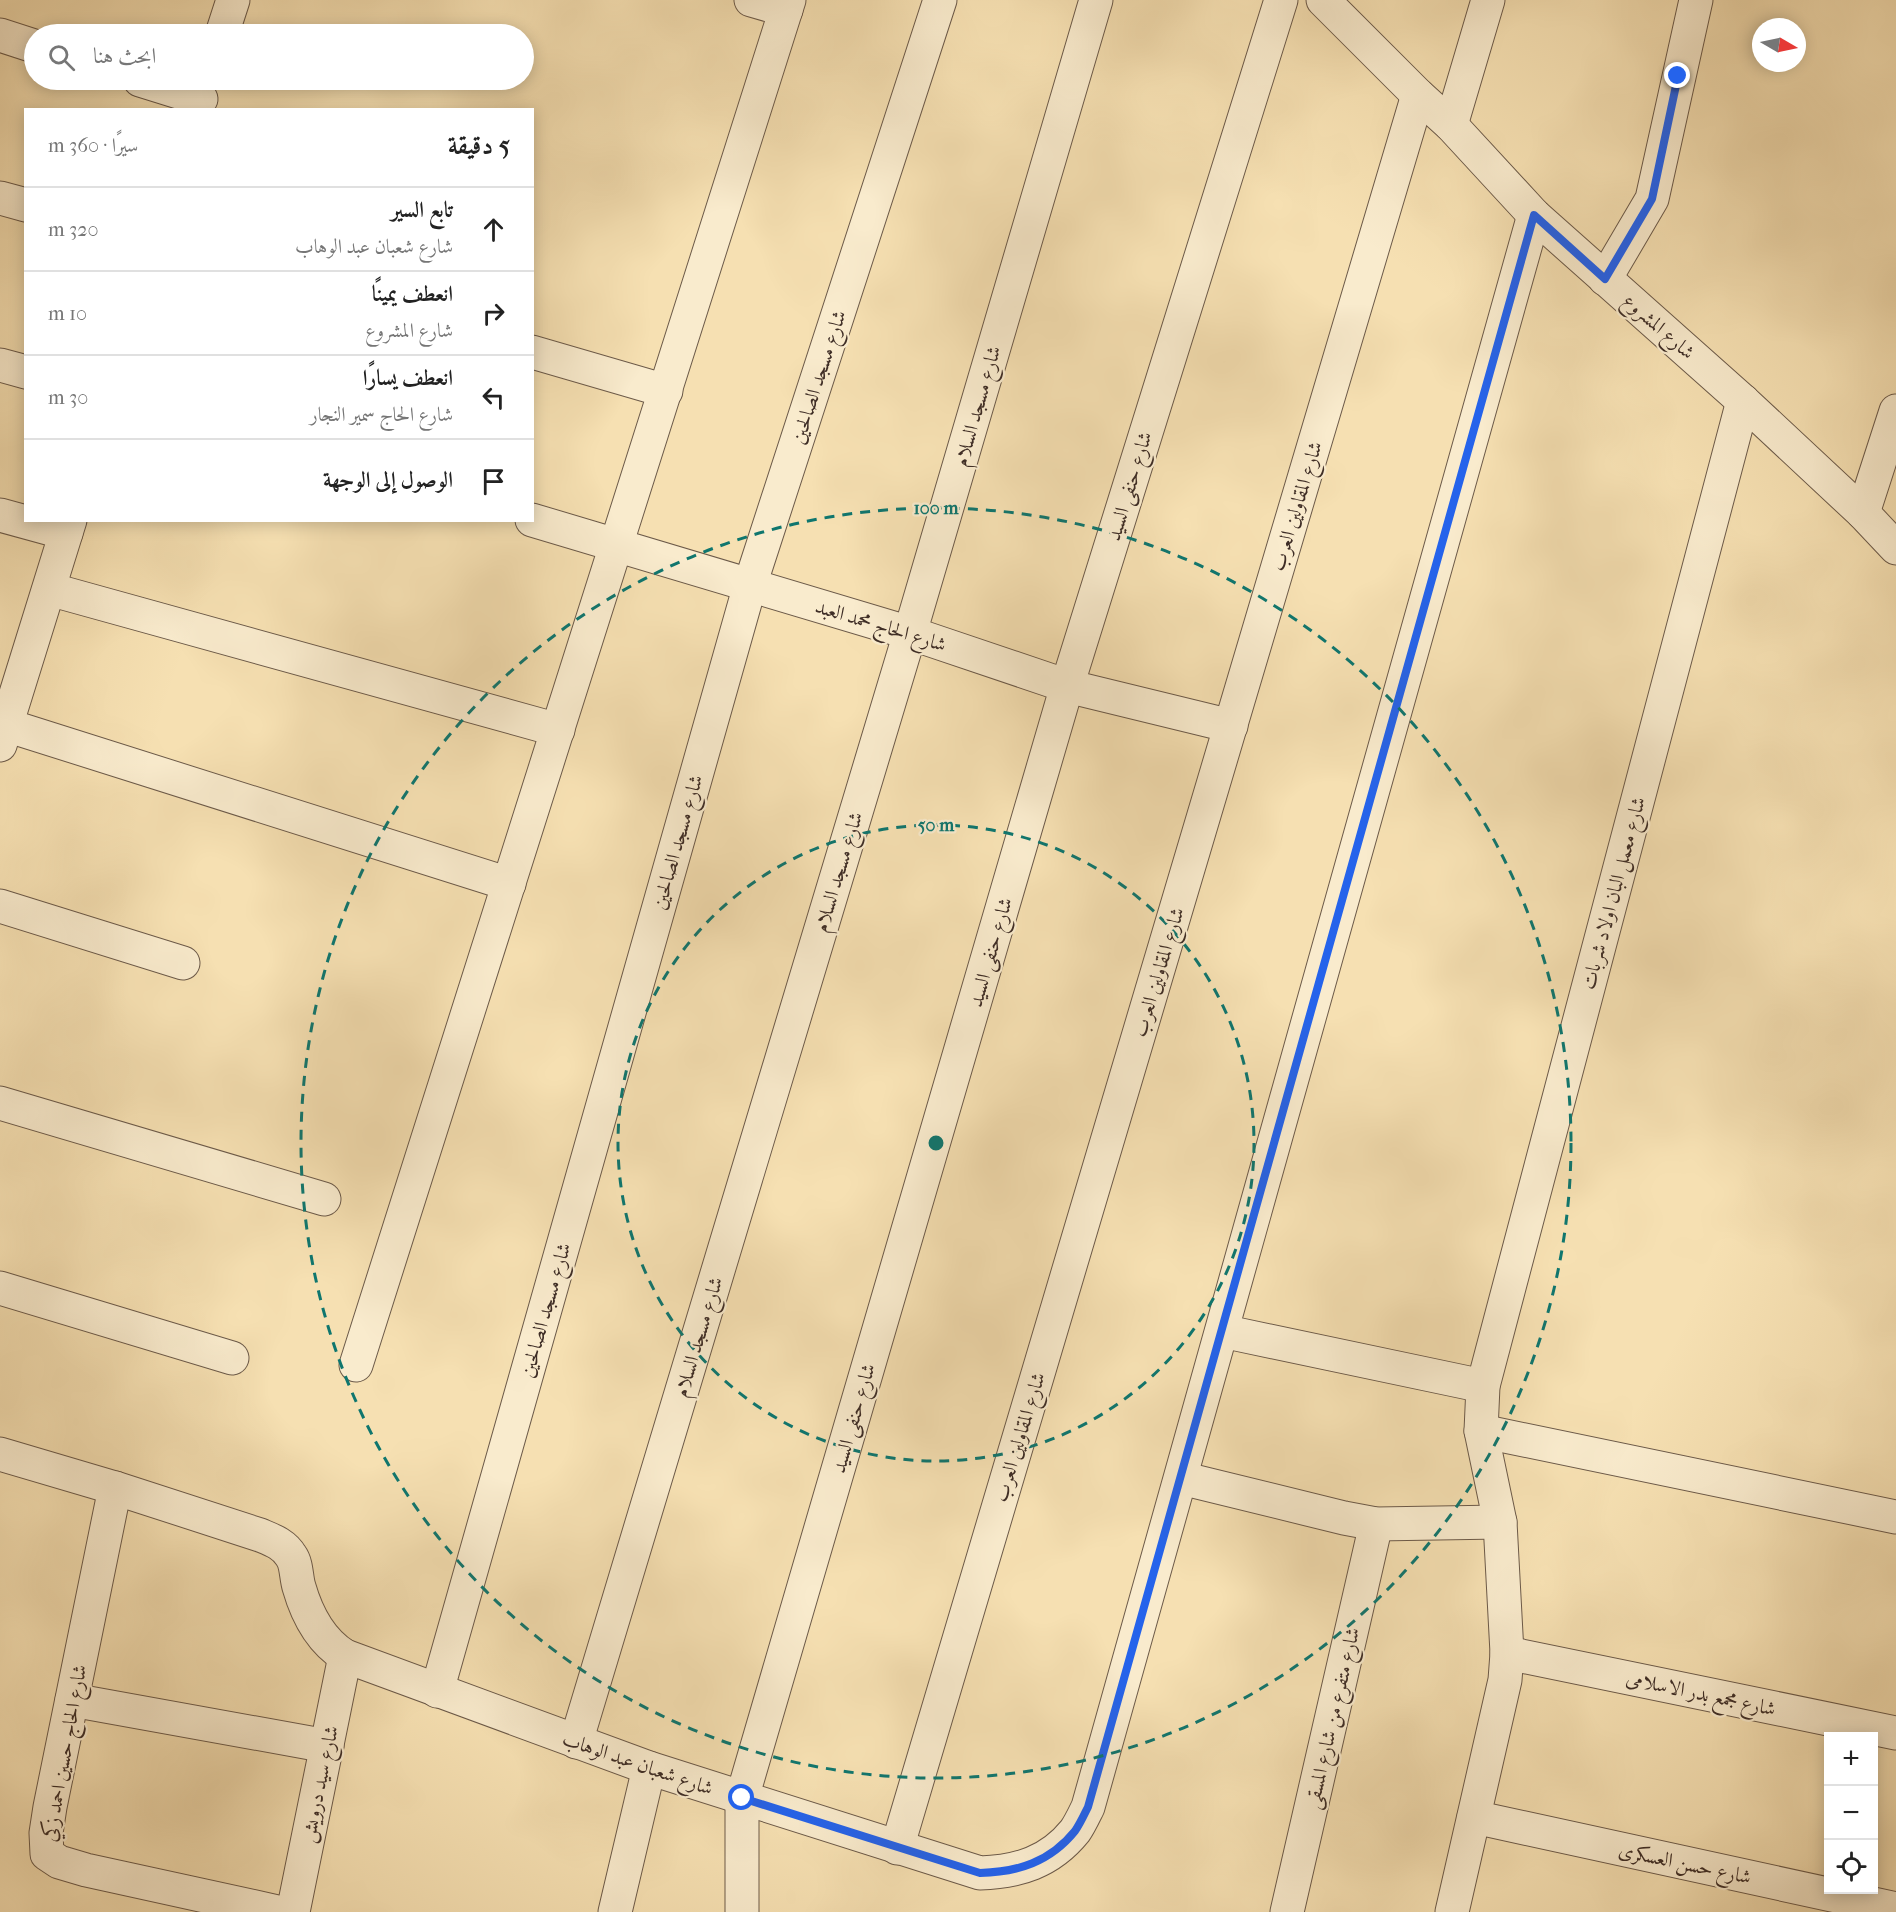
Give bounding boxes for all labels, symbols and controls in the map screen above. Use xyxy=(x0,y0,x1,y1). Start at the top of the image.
north arrow xyxy=(1752,18,1806,72)
search box xyxy=(24,24,534,90)
icon: search xyxy=(45,41,78,74)
text: ابحث هنا xyxy=(93,43,156,69)
route end xyxy=(1664,62,1690,88)
text: 5 دقيقة xyxy=(448,130,510,161)
text: سيرًا · 360 m xyxy=(48,134,138,157)
text: تابع السير xyxy=(391,197,453,223)
icon: ahead xyxy=(477,213,510,246)
text: 320 m xyxy=(48,218,98,241)
text: شارع شعبان عبد الوهاب xyxy=(295,235,453,258)
text: انعطف يمينًا xyxy=(372,281,453,307)
street label: شارع المشروع xyxy=(1614,289,1699,368)
icon: right xyxy=(477,297,510,330)
text: 10 m xyxy=(48,302,87,325)
street label: شارع مسجد الصالحين xyxy=(786,307,857,449)
text: شارع المشروع xyxy=(365,319,453,342)
street label: شارع مسجد السلام xyxy=(949,343,1011,471)
text: انعطف يسارًا xyxy=(363,365,453,391)
icon: left xyxy=(477,381,510,414)
text: 30 m xyxy=(48,386,88,409)
text: شارع الحاج سمير النجار xyxy=(310,403,453,426)
street label: شارع حنفى السيد xyxy=(1102,429,1163,545)
street label: شارع المقاولين العرب xyxy=(1266,439,1333,575)
icon: arrive xyxy=(477,465,510,498)
text: الوصول إلى الوجهة xyxy=(323,467,453,493)
text: 100 m xyxy=(913,498,960,519)
street label: شارع الحاج محمد العبد xyxy=(811,595,949,662)
street label: شارع مسجد الصالحين xyxy=(647,772,713,914)
street label: شارع معمل البان اولاد شربات xyxy=(1577,794,1656,994)
street label: شارع مسجد السلام xyxy=(809,809,873,937)
text: 50 m xyxy=(918,815,955,836)
street label: شارع حنفى السيد xyxy=(964,895,1023,1011)
street label: شارع المقاولين العرب xyxy=(1128,905,1195,1041)
centre of rings xyxy=(926,1133,946,1153)
street label: شارع مسجد الصالحين xyxy=(515,1240,581,1382)
street label: شارع مسجد السلام xyxy=(669,1274,733,1402)
street label: شارع حنفى السيد xyxy=(827,1361,886,1477)
street label: شارع المقاولين العرب xyxy=(989,1370,1056,1506)
street label: شارع متفرع من شارع المسقى xyxy=(1300,1625,1370,1812)
street label: شارع الحاج حسين احمد زكي xyxy=(37,1663,97,1844)
street label: شارع مجمع بدر الاسلامى xyxy=(1623,1666,1778,1726)
street label: شارع سيد درويش xyxy=(296,1723,349,1846)
street label: شارع شعبان عبد الوهاب xyxy=(557,1727,716,1806)
map controls xyxy=(1824,1732,1878,1894)
button: + xyxy=(1824,1732,1878,1786)
route start xyxy=(728,1784,754,1810)
button: − xyxy=(1824,1786,1878,1840)
street label: شارع حسن العسكرى xyxy=(1615,1838,1753,1895)
button: locate xyxy=(1824,1840,1878,1894)

